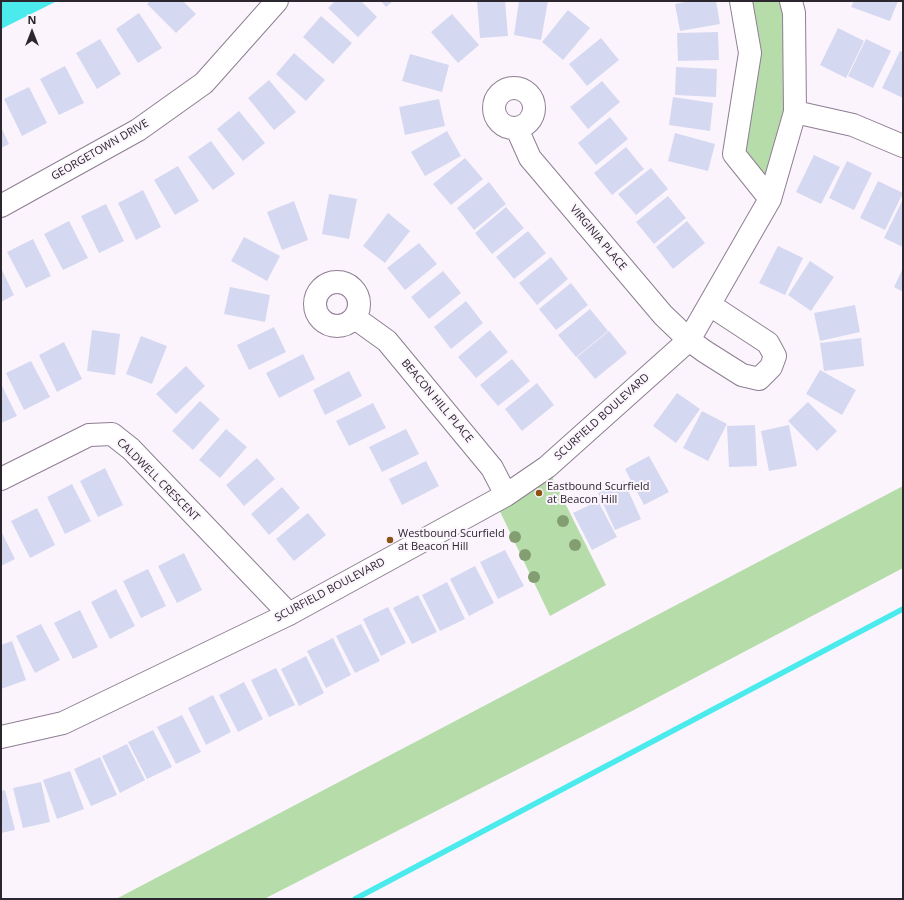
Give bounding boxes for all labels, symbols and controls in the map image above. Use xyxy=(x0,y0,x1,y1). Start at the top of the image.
north arrow xyxy=(12,12,52,52)
text: N xyxy=(28,12,36,27)
street label: GEORGETOWN DRIVE xyxy=(49,117,151,183)
street label: VIRGINIA PLACE xyxy=(567,203,629,273)
street label: BEACON HILL PLACE xyxy=(398,357,476,445)
street label: SCURFIELD BOULEVARD xyxy=(552,371,652,463)
street label: CALDWELL CRESCENT xyxy=(114,436,202,524)
place label: Eastbound Scurfield at Beacon Hill xyxy=(547,480,650,506)
marker: Eastbound Scurfield at Beacon Hill xyxy=(534,488,544,498)
place label: Westbound Scurfield at Beacon Hill xyxy=(398,527,505,553)
marker: Westbound Scurfield at Beacon Hill xyxy=(385,535,395,545)
street label: SCURFIELD BOULEVARD xyxy=(273,555,387,625)

